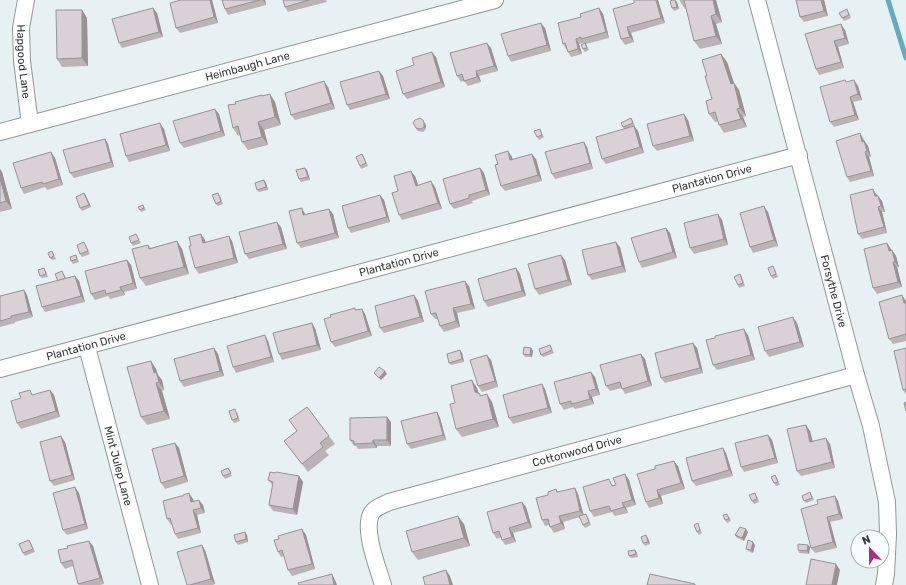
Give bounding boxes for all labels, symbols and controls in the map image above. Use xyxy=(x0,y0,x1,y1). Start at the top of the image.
street label: Hapgood Lane xyxy=(14,24,33,99)
street label: Heimbaugh Lane xyxy=(204,49,291,84)
street label: Plantation Drive xyxy=(671,162,753,196)
street label: Plantation Drive xyxy=(358,246,440,280)
street label: Forsythe Drive xyxy=(818,253,849,329)
street label: Plantation Drive xyxy=(45,330,127,363)
street label: Mint Julep Lane xyxy=(101,425,135,507)
street label: Cottonwood Drive xyxy=(531,433,623,470)
north arrow xyxy=(850,529,890,569)
text: N xyxy=(860,533,873,548)

